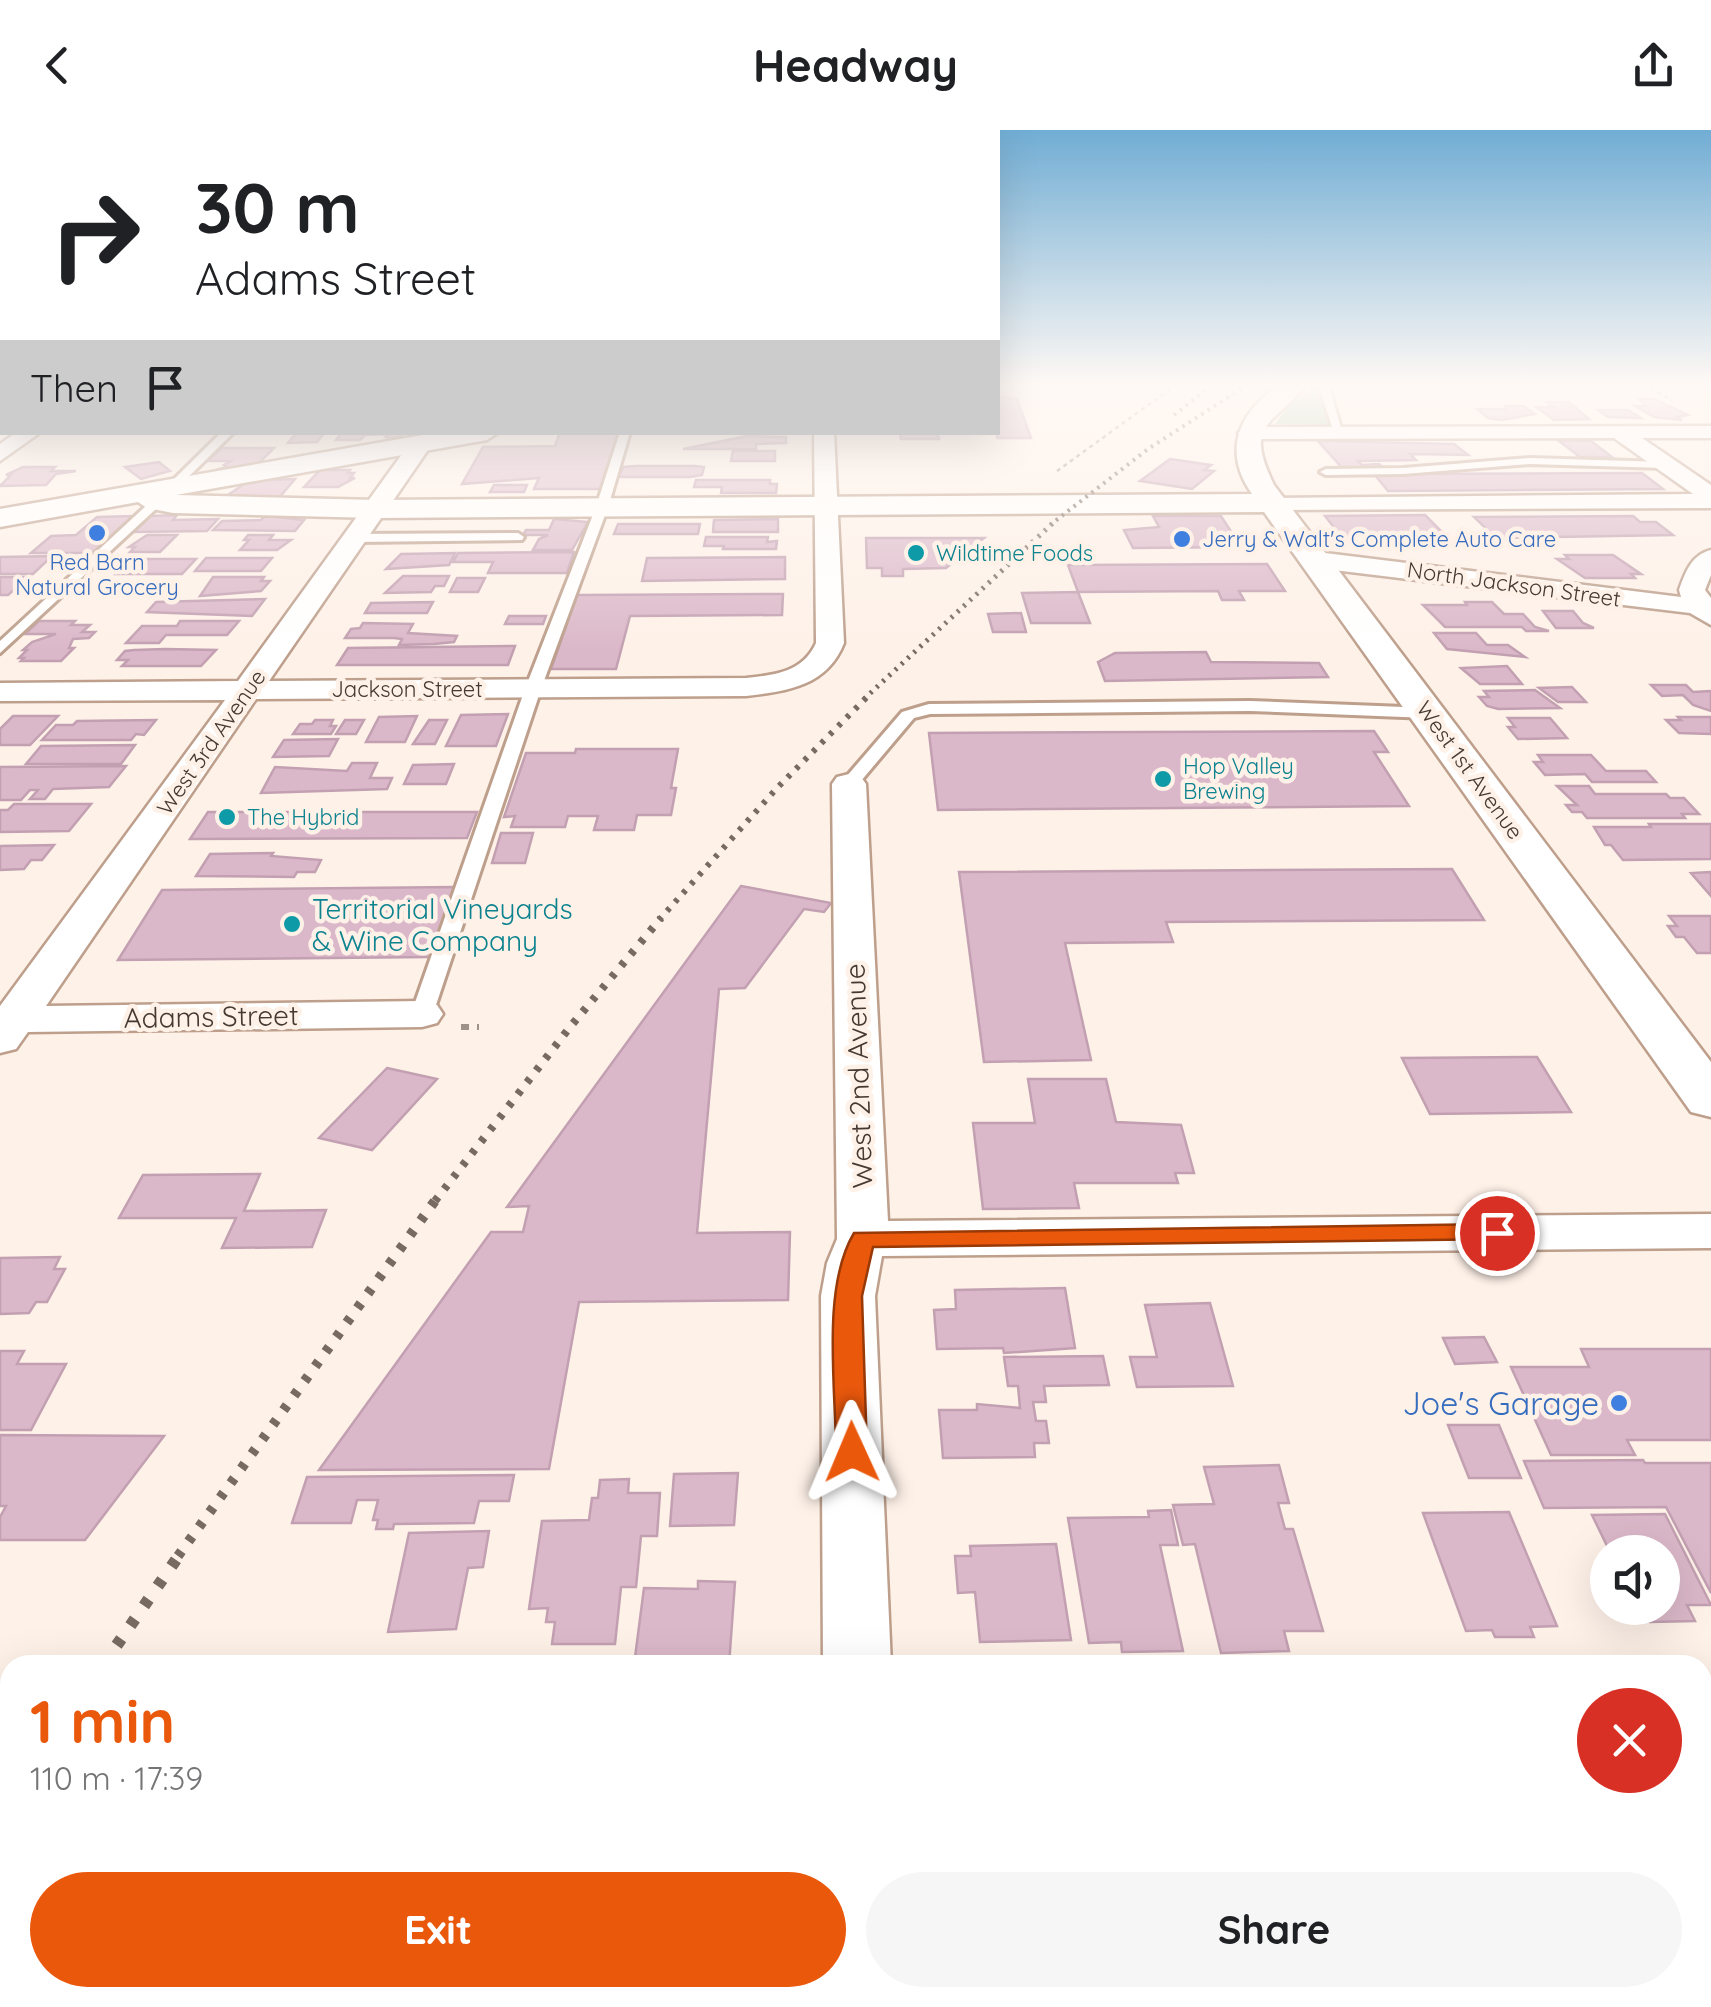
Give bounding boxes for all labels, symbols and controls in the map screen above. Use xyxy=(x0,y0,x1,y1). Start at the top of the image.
text: Headway xyxy=(753,37,958,93)
icon: back xyxy=(30,38,85,93)
icon: share xyxy=(1626,38,1681,93)
text: 30 m xyxy=(195,163,360,251)
icon: right xyxy=(30,170,160,300)
text: Adams Street xyxy=(195,250,476,306)
icon: arrive xyxy=(138,360,193,415)
text: Then xyxy=(30,364,118,412)
marker: Red Barn Natural Grocery xyxy=(86,522,108,544)
place label: Jerry & Walt's Complete Auto Care xyxy=(1202,525,1556,553)
marker: Jerry & Walt's Complete Auto Care xyxy=(1171,528,1193,550)
place label: Wildtime Foods xyxy=(936,539,1093,567)
marker: Wildtime Foods xyxy=(905,542,927,564)
place label: Red Barn Natural Grocery xyxy=(15,548,179,601)
street label: North Jackson Street xyxy=(1406,555,1622,613)
street label: West 3rd Avenue xyxy=(150,664,272,820)
street label: Jackson Street xyxy=(331,675,483,703)
street label: West 1st Avenue xyxy=(1410,695,1530,845)
place label: Hop Valley Brewing xyxy=(1183,752,1294,805)
marker: Hop Valley Brewing xyxy=(1152,768,1174,790)
place label: The Hybrid xyxy=(247,803,359,831)
marker: The Hybrid xyxy=(216,806,238,828)
place label: Territorial Vineyards & Wine Company xyxy=(312,891,573,958)
marker: Territorial Vineyards & Wine Company xyxy=(281,913,303,935)
street label: West 2nd Avenue xyxy=(837,963,879,1189)
street label: Adams Street xyxy=(123,997,299,1035)
pin xyxy=(1455,1191,1540,1276)
icon: arrive xyxy=(1470,1206,1525,1261)
place label: Joe's Garage xyxy=(1403,1383,1599,1423)
marker: Joe's Garage xyxy=(1608,1392,1630,1414)
position arrow xyxy=(800,1400,904,1504)
map controls xyxy=(1590,1535,1680,1625)
button: sound xyxy=(1590,1535,1680,1625)
text: 1 min xyxy=(30,1683,175,1758)
button: close xyxy=(1577,1688,1682,1793)
text: 110 m · 17:39 xyxy=(30,1758,203,1798)
button: Exit xyxy=(30,1872,846,1987)
button: Share xyxy=(866,1872,1682,1987)

